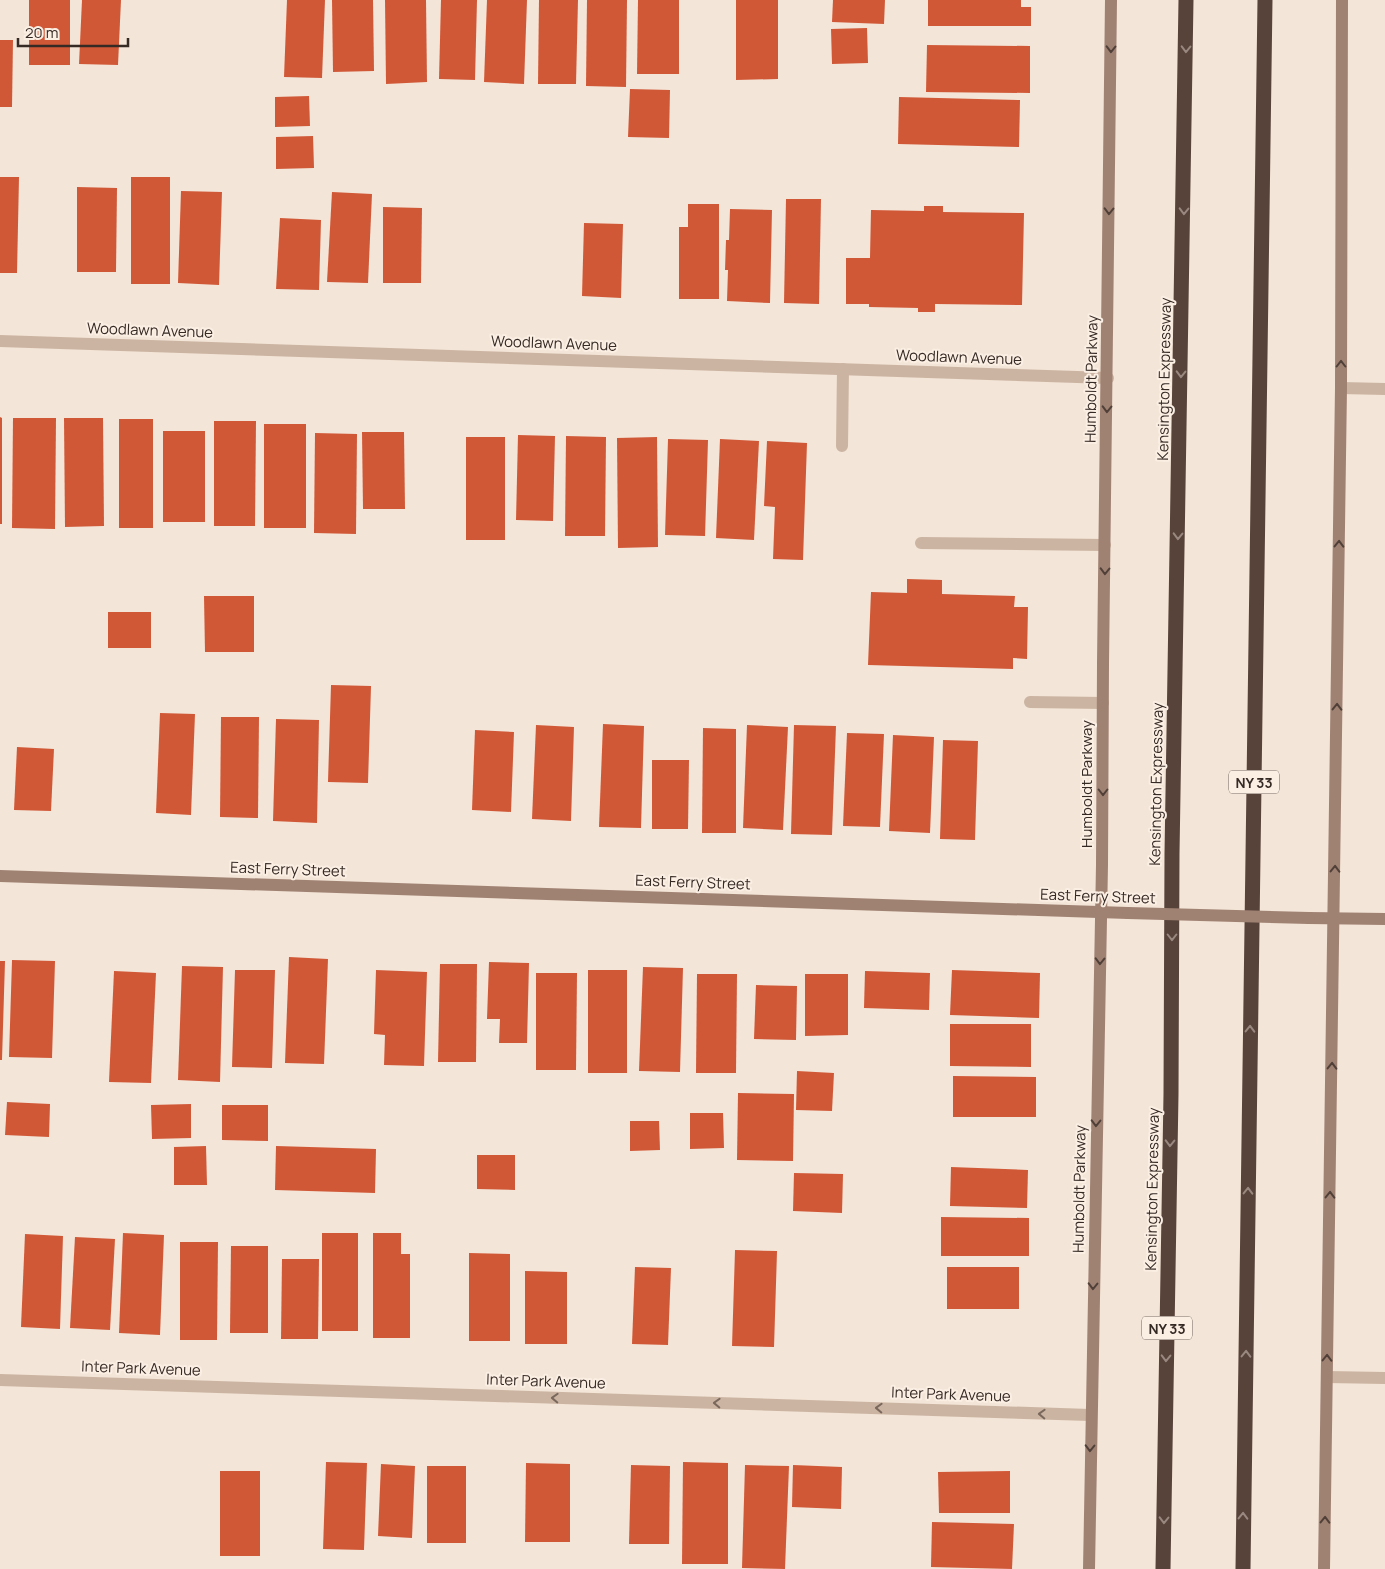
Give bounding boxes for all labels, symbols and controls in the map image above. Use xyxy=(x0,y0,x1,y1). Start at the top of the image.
scale bar xyxy=(18,15,128,47)
text: 20 m xyxy=(25,22,58,43)
one-way arrow xyxy=(1106,45,1116,53)
one-way arrow xyxy=(1181,45,1191,53)
one-way arrow xyxy=(1178,207,1189,215)
one-way arrow xyxy=(1104,208,1114,215)
street label: Kensington Expressway xyxy=(1152,297,1176,461)
street label: Humboldt Parkway xyxy=(1079,315,1103,443)
street label: Woodlawn Avenue xyxy=(87,317,214,343)
street label: Woodlawn Avenue xyxy=(491,330,618,356)
street label: Woodlawn Avenue xyxy=(896,344,1023,370)
one-way arrow xyxy=(1336,360,1346,368)
one-way arrow xyxy=(1176,370,1186,378)
one-way arrow xyxy=(1102,405,1112,413)
one-way arrow xyxy=(1173,532,1183,540)
one-way arrow xyxy=(1334,540,1344,548)
one-way arrow xyxy=(1100,568,1110,575)
street label: Kensington Expressway xyxy=(1144,702,1168,866)
one-way arrow xyxy=(1332,703,1342,710)
street label: Humboldt Parkway xyxy=(1076,720,1097,848)
road number: NY 33 xyxy=(1229,770,1279,794)
one-way arrow xyxy=(1098,788,1108,796)
street label: East Ferry Street xyxy=(230,856,346,882)
one-way arrow xyxy=(1330,865,1340,873)
street label: East Ferry Street xyxy=(635,869,751,895)
street label: East Ferry Street xyxy=(1040,883,1156,909)
one-way arrow xyxy=(1167,934,1177,942)
one-way arrow xyxy=(1095,958,1105,965)
one-way arrow xyxy=(1245,1024,1256,1032)
one-way arrow xyxy=(1327,1062,1337,1070)
street label: Kensington Expressway xyxy=(1140,1107,1164,1271)
one-way arrow xyxy=(1091,1120,1102,1128)
street label: Humboldt Parkway xyxy=(1067,1125,1091,1253)
one-way arrow xyxy=(1165,1140,1175,1147)
one-way arrow xyxy=(1243,1187,1253,1194)
one-way arrow xyxy=(1324,1191,1335,1199)
one-way arrow xyxy=(1088,1282,1098,1290)
road number: NY 33 xyxy=(1142,1316,1192,1340)
one-way arrow xyxy=(1241,1349,1251,1357)
one-way arrow xyxy=(1161,1354,1172,1362)
one-way arrow xyxy=(1322,1354,1332,1362)
street label: Inter Park Avenue xyxy=(81,1355,201,1381)
street label: Inter Park Avenue xyxy=(486,1368,606,1394)
street label: Inter Park Avenue xyxy=(891,1381,1011,1407)
one-way arrow xyxy=(550,1392,558,1403)
one-way arrow xyxy=(713,1398,720,1408)
one-way arrow xyxy=(875,1403,883,1414)
one-way arrow xyxy=(1038,1408,1046,1419)
one-way arrow xyxy=(1085,1445,1095,1453)
one-way arrow xyxy=(1238,1512,1249,1520)
one-way arrow xyxy=(1320,1516,1330,1524)
one-way arrow xyxy=(1159,1517,1169,1525)

